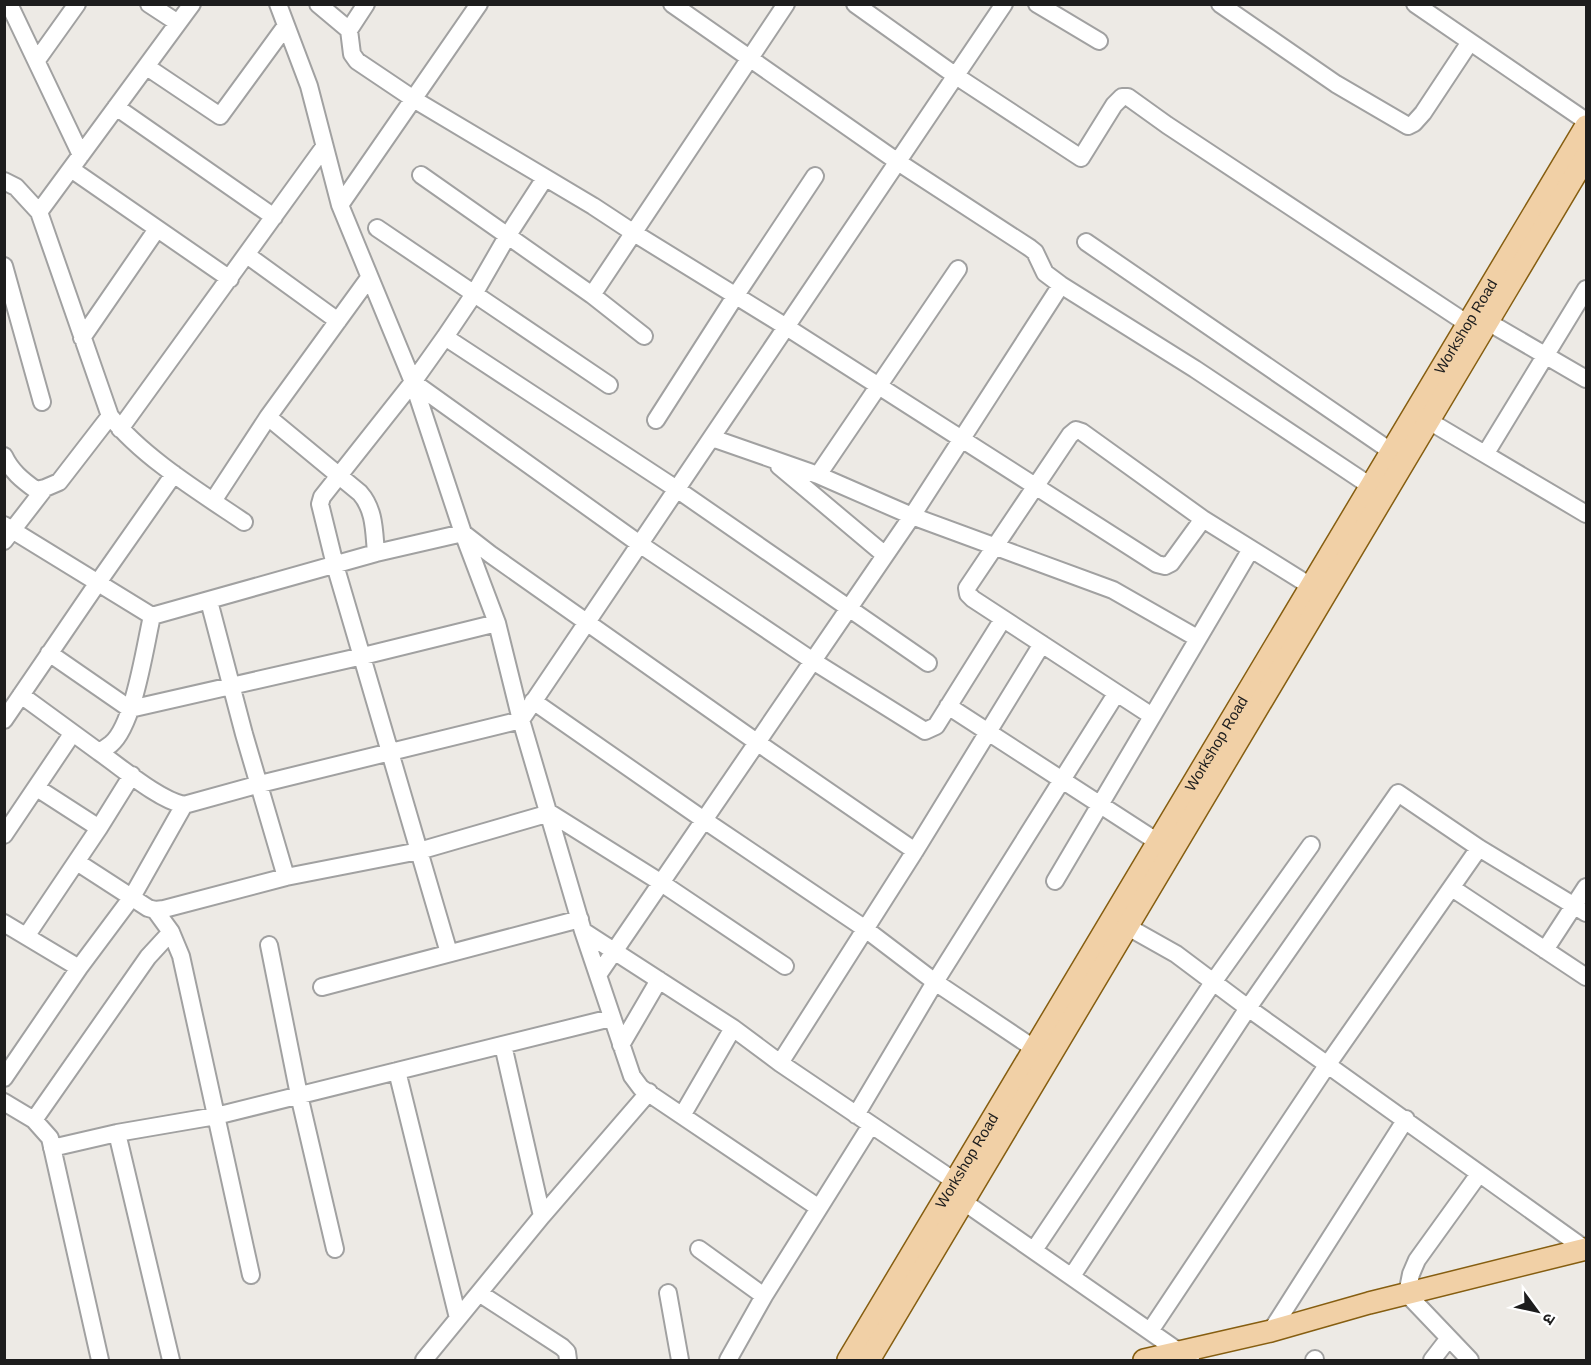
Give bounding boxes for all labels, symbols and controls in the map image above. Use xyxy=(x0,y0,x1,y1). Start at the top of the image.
street label: Workshop Road xyxy=(1431,276,1500,377)
street label: Workshop Road xyxy=(1181,693,1251,794)
street label: Workshop Road xyxy=(932,1110,1001,1211)
north arrow xyxy=(1507,1281,1567,1341)
text: उ xyxy=(1539,1310,1559,1328)

